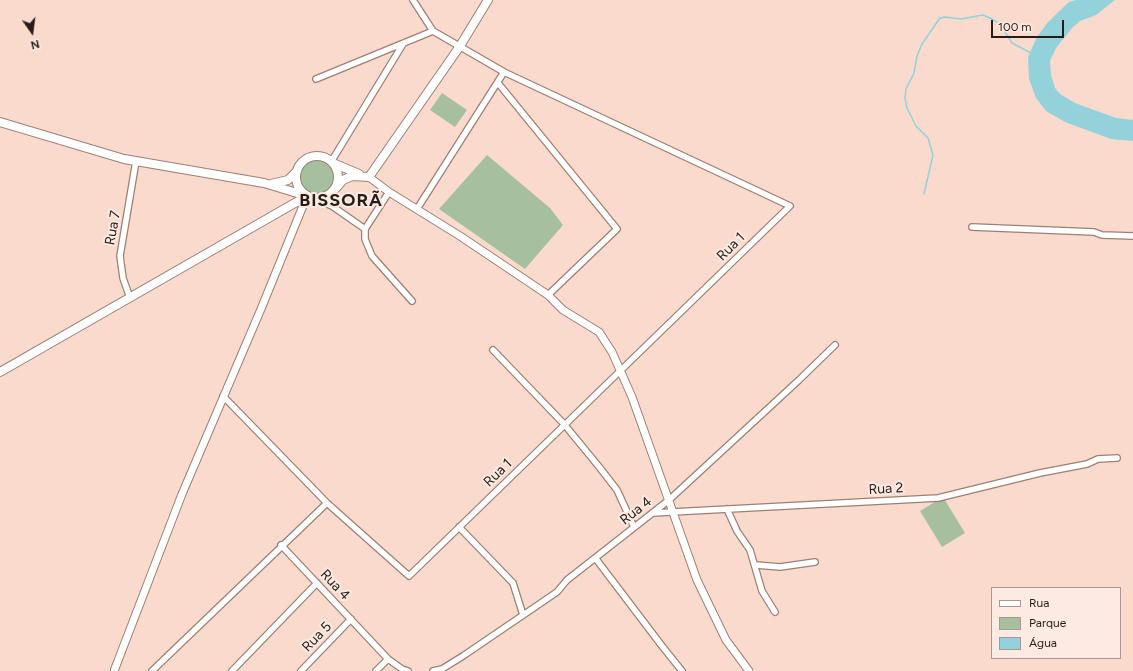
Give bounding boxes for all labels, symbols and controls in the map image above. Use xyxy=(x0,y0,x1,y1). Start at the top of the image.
north arrow xyxy=(12,12,52,52)
scale bar xyxy=(993,12,1066,38)
text: 100 m xyxy=(998,20,1032,34)
text: N xyxy=(29,37,41,51)
district label: BISSORÃ xyxy=(299,190,383,212)
street label: Rua 7 xyxy=(102,209,124,247)
street label: Rua 1 xyxy=(713,229,749,265)
street label: Rua 1 xyxy=(480,456,516,490)
street label: Rua 2 xyxy=(868,480,904,498)
street label: Rua 4 xyxy=(617,493,655,529)
street label: Rua 4 xyxy=(317,566,353,604)
legend xyxy=(991,587,1121,659)
text: Rua xyxy=(1029,596,1049,610)
text: Parque xyxy=(1029,616,1066,630)
street label: Rua 5 xyxy=(299,618,335,656)
text: Água xyxy=(1029,636,1057,650)

